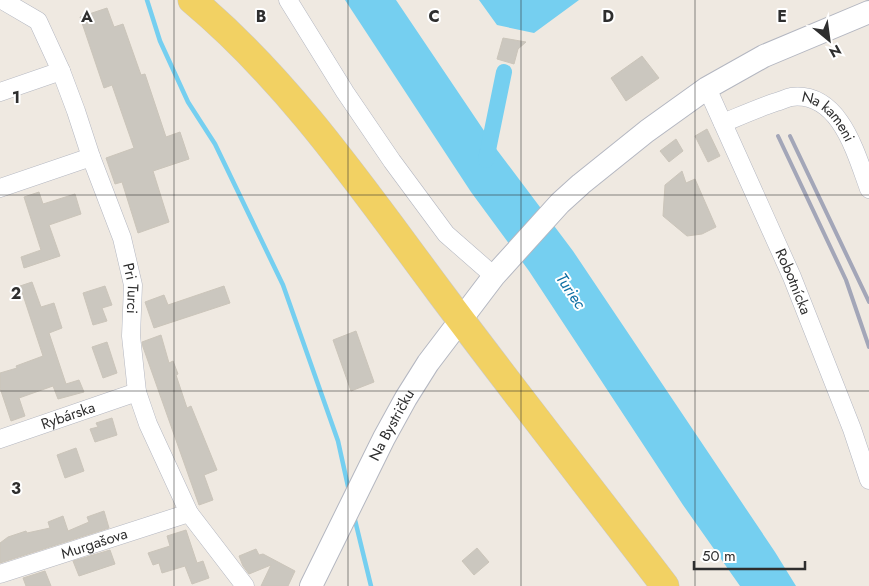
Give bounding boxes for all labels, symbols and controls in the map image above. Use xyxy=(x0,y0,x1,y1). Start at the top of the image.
text: A xyxy=(80,5,93,28)
text: B xyxy=(256,5,266,28)
text: C xyxy=(428,5,440,28)
text: D xyxy=(602,5,614,28)
text: E xyxy=(777,5,787,28)
north arrow xyxy=(804,15,854,65)
text: N xyxy=(826,40,845,63)
text: 1 xyxy=(12,86,20,109)
street label: Na kameni xyxy=(800,86,860,145)
street label: Robotnícka xyxy=(770,245,817,318)
street label: Pri Turci xyxy=(117,261,144,314)
water label: Turiec xyxy=(551,268,592,314)
text: 2 xyxy=(11,282,21,305)
street label: Na Bystričku xyxy=(363,385,420,465)
street label: Rybárska xyxy=(38,396,98,435)
text: 3 xyxy=(11,477,21,500)
street label: Murgašova xyxy=(58,523,130,565)
scale bar xyxy=(694,538,805,570)
text: 50 m xyxy=(702,545,736,567)

